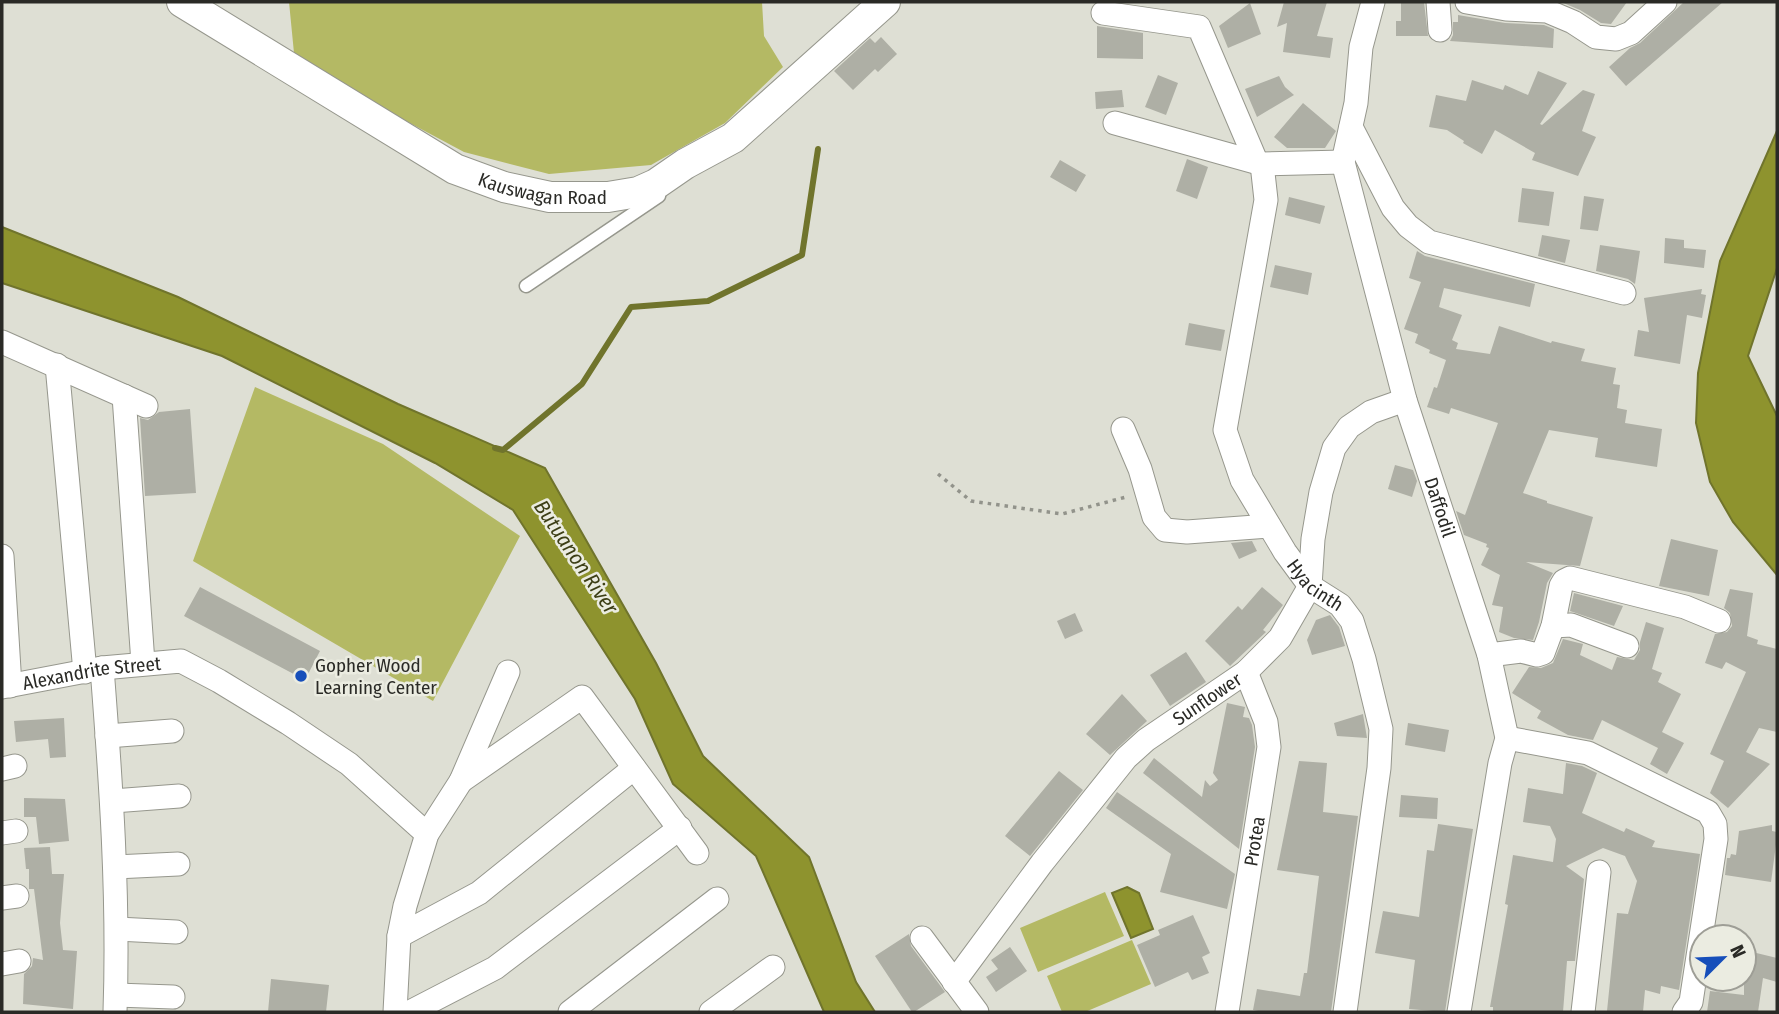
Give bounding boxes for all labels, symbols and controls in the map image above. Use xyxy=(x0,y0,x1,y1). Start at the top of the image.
street label: Kauswagan Road xyxy=(475,167,607,209)
street label: Daffodil xyxy=(1420,474,1461,540)
water label: Butuanon River xyxy=(528,495,624,620)
street label: Hyacinth xyxy=(1282,554,1348,616)
street label: Alexandrite Street xyxy=(21,651,163,694)
place label: Gopher Wood Learning Center xyxy=(315,654,437,699)
street label: Sunflower xyxy=(1168,667,1246,730)
marker: Gopher Wood Learning Center xyxy=(293,668,309,684)
street label: Protea xyxy=(1239,815,1269,868)
north arrow xyxy=(1688,923,1758,993)
text: N xyxy=(1725,941,1751,961)

